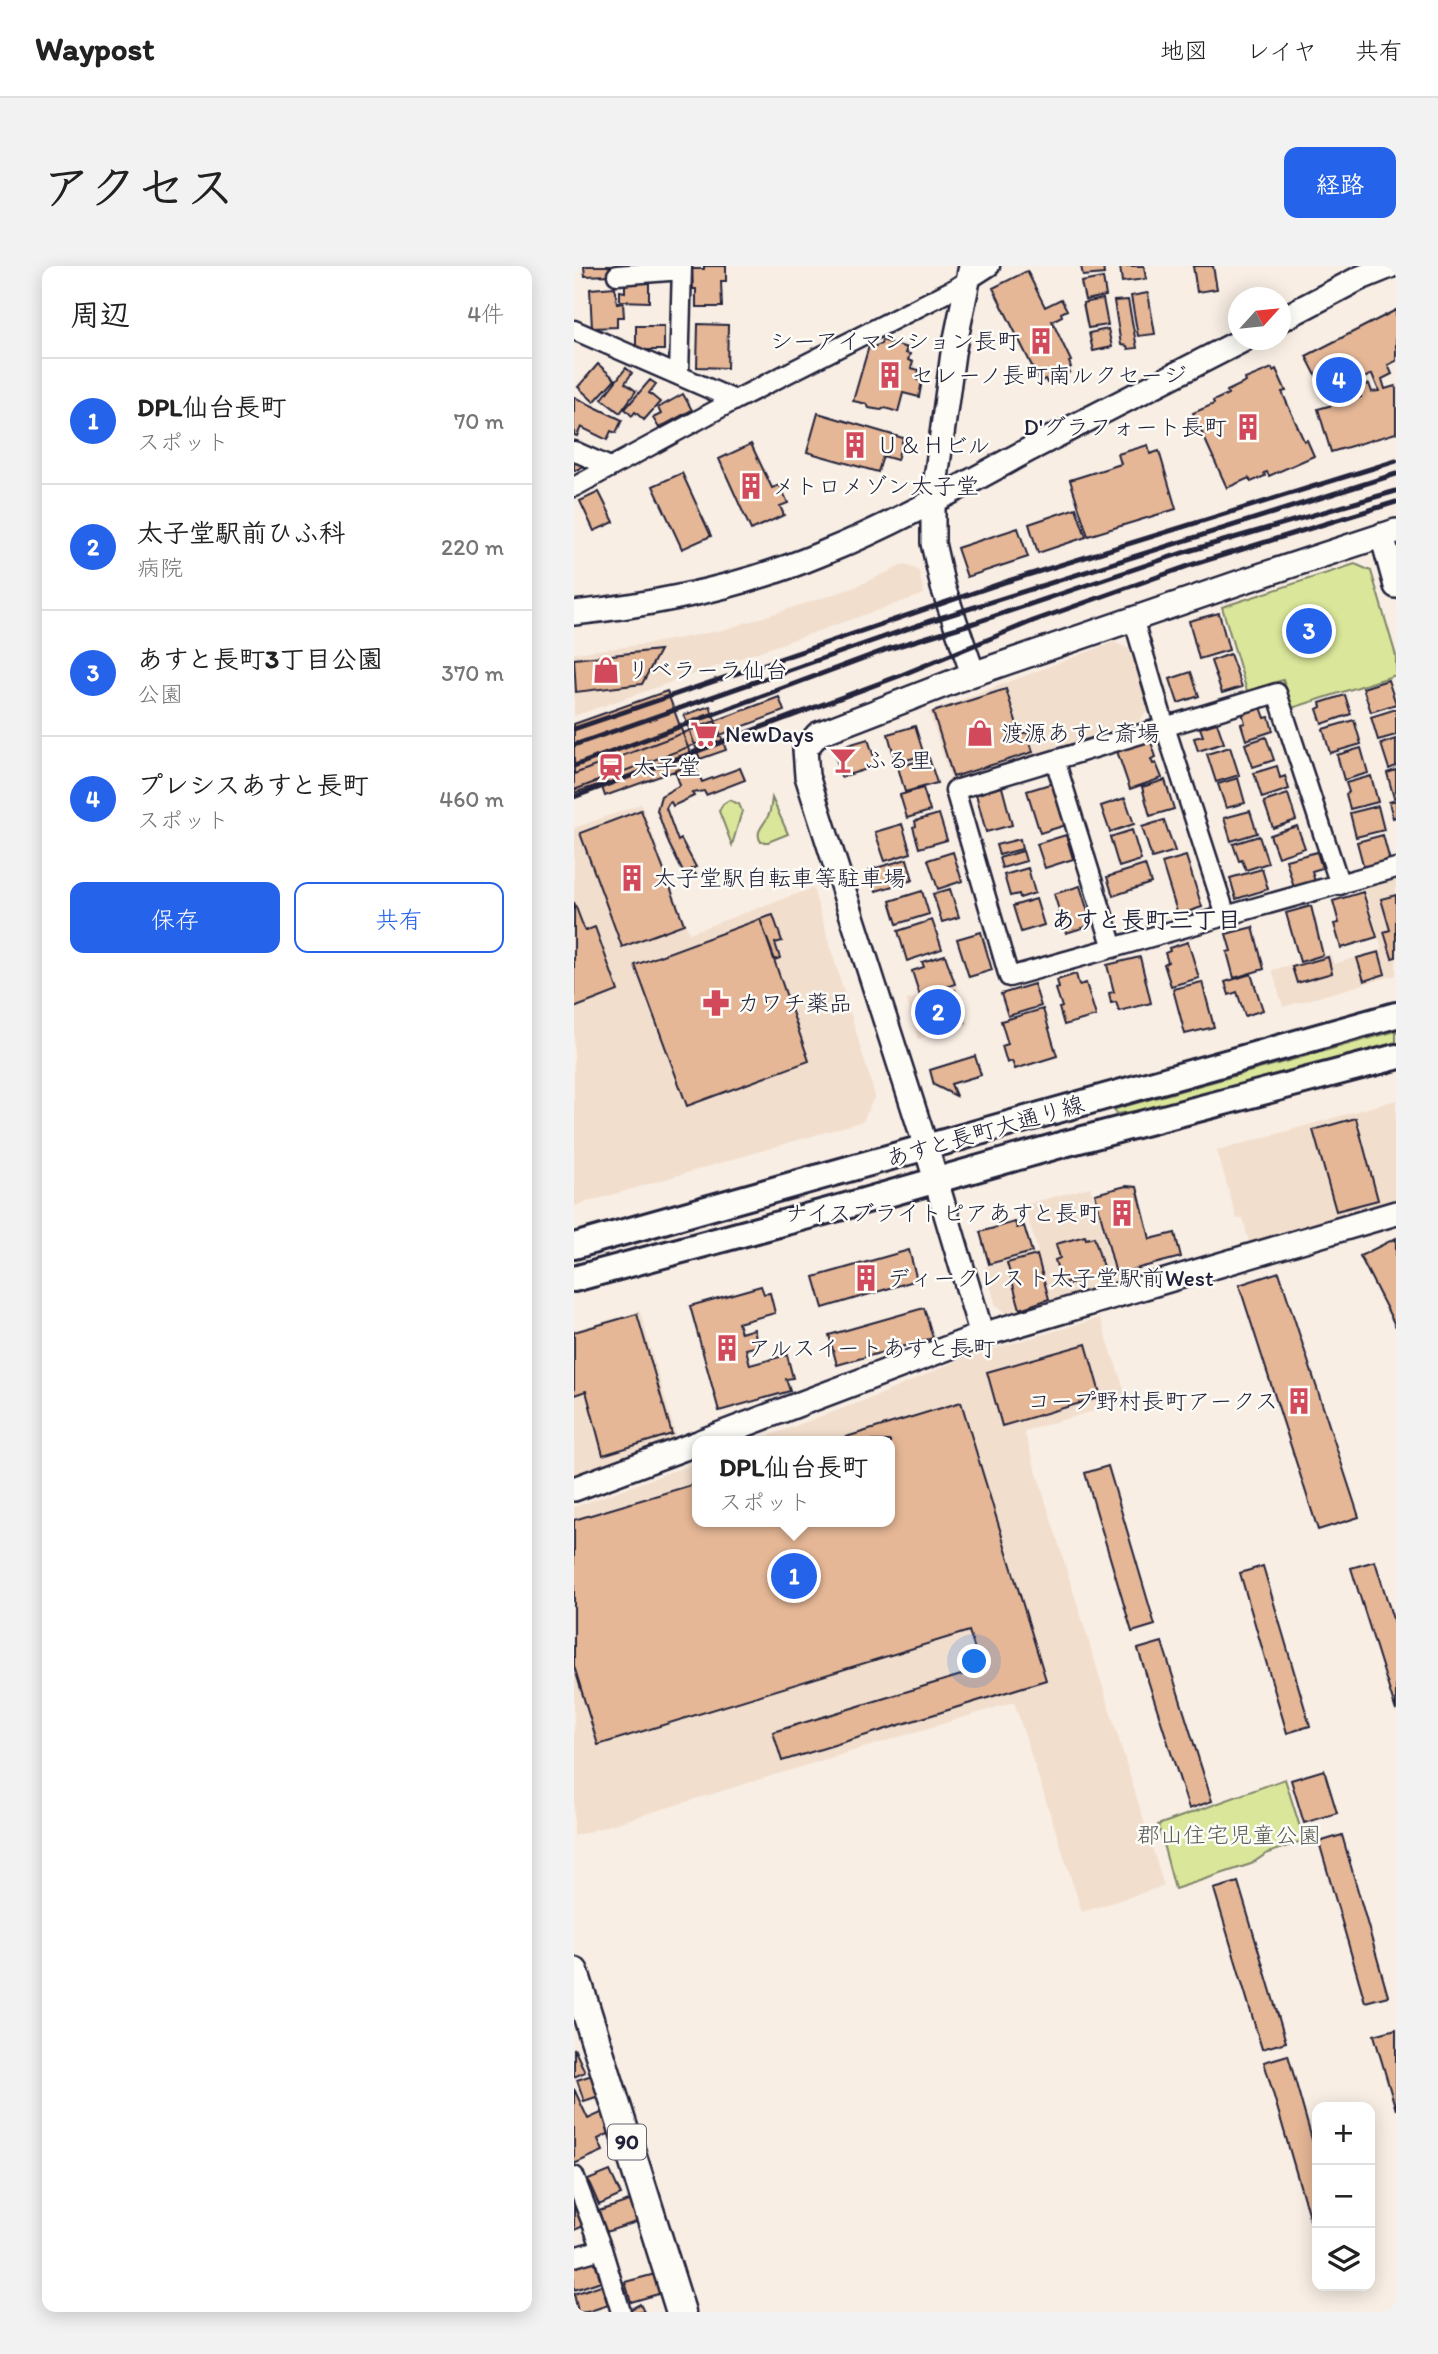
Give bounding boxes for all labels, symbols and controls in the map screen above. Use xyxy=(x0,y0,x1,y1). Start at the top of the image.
text: Waypost xyxy=(35,29,155,68)
text: 地図 xyxy=(1160,36,1208,65)
text: レイヤ xyxy=(1246,36,1317,65)
text: 共有 xyxy=(1355,36,1403,65)
button: 経路 xyxy=(1284,147,1396,218)
text: アクセス xyxy=(42,157,235,216)
north arrow xyxy=(1228,287,1291,350)
text: 周辺 xyxy=(70,296,130,333)
text: 4件 xyxy=(467,300,504,328)
building icon: シーアイマンション長町 xyxy=(1026,326,1056,356)
place label: シーアイマンション長町 xyxy=(770,327,1020,355)
pin: 4 xyxy=(1316,354,1362,406)
building icon: セレーノ長町南ルクセージ xyxy=(875,360,905,390)
place label: セレーノ長町南ルクセージ xyxy=(911,361,1187,389)
text: DPL仙台長町 xyxy=(137,391,286,423)
text: 1 xyxy=(88,407,98,435)
text: 70 m xyxy=(454,407,504,435)
building icon: D'グラフォート長町 xyxy=(1233,412,1263,442)
place label: D'グラフォート長町 xyxy=(1023,413,1227,441)
text: スポット xyxy=(137,428,229,456)
building icon: Ｕ＆Ｈビル xyxy=(840,430,870,460)
place label: Ｕ＆Ｈビル xyxy=(876,431,991,459)
building icon: メトロメゾン太子堂 xyxy=(736,471,766,501)
place label: メトロメゾン太子堂 xyxy=(772,472,979,500)
text: 太子堂駅前ひふ科 xyxy=(137,517,345,549)
text: 2 xyxy=(87,533,99,561)
text: 220 m xyxy=(441,533,504,561)
text: 病院 xyxy=(137,554,183,582)
pin: 3 xyxy=(1286,605,1332,657)
text: あすと長町3丁目公園 xyxy=(137,643,383,675)
shop icon: リベラーラ仙台 xyxy=(591,655,621,685)
place label: リベラーラ仙台 xyxy=(627,656,788,684)
text: 3 xyxy=(87,659,99,687)
text: 370 m xyxy=(441,659,504,687)
text: 公園 xyxy=(137,680,183,708)
shop icon: 渡源あすと斎場 xyxy=(965,718,995,748)
supermarket icon: NewDays xyxy=(689,719,719,749)
place label: 渡源あすと斎場 xyxy=(1001,719,1160,747)
place label: NewDays xyxy=(725,720,814,748)
bar icon: ふる里 xyxy=(828,745,858,775)
place label: ふる里 xyxy=(864,746,933,774)
station icon: 太子堂 xyxy=(596,752,626,782)
place label: 太子堂 xyxy=(632,753,701,781)
text: プレシスあすと長町 xyxy=(137,769,368,801)
text: 4 xyxy=(86,785,100,813)
text: 460 m xyxy=(439,785,504,813)
text: スポット xyxy=(137,806,229,834)
building icon: 太子堂駅自転車等駐車場 xyxy=(617,863,647,893)
place label: 太子堂駅自転車等駐車場 xyxy=(653,864,906,892)
button: 保存 xyxy=(70,882,280,953)
button: 共有 xyxy=(294,882,504,953)
district label: あすと長町三丁目 xyxy=(1051,905,1241,934)
pin: 2 xyxy=(915,986,961,1038)
pharmacy icon: カワチ薬品 xyxy=(701,988,731,1018)
place label: カワチ薬品 xyxy=(737,989,852,1017)
street label: あすと長町大通り線 xyxy=(883,1089,1087,1173)
building icon: ナイスブライトピアあすと長町 xyxy=(1107,1198,1137,1228)
place label: ナイスブライトピアあすと長町 xyxy=(785,1199,1101,1227)
building icon: ディークレスト太子堂駅前West xyxy=(851,1263,881,1293)
place label: ディークレスト太子堂駅前West xyxy=(887,1264,1214,1292)
building icon: アルスイートあすと長町 xyxy=(712,1333,742,1363)
place label: アルスイートあすと長町 xyxy=(748,1334,995,1362)
building icon: コープ野村長町アークス xyxy=(1284,1386,1314,1416)
place label: コープ野村長町アークス xyxy=(1027,1387,1278,1415)
popup xyxy=(692,1436,895,1527)
text: DPL仙台長町 xyxy=(719,1451,868,1483)
text: スポット xyxy=(719,1488,811,1516)
pin: 1 xyxy=(771,1550,817,1602)
your location xyxy=(957,1644,991,1678)
park label: 郡山住宅児童公園 xyxy=(1137,1821,1321,1849)
map controls xyxy=(1312,2102,1375,2291)
button: + xyxy=(1312,2102,1375,2165)
road number: 90 xyxy=(608,2124,646,2160)
button: − xyxy=(1312,2165,1375,2228)
button: layers xyxy=(1312,2228,1375,2291)

